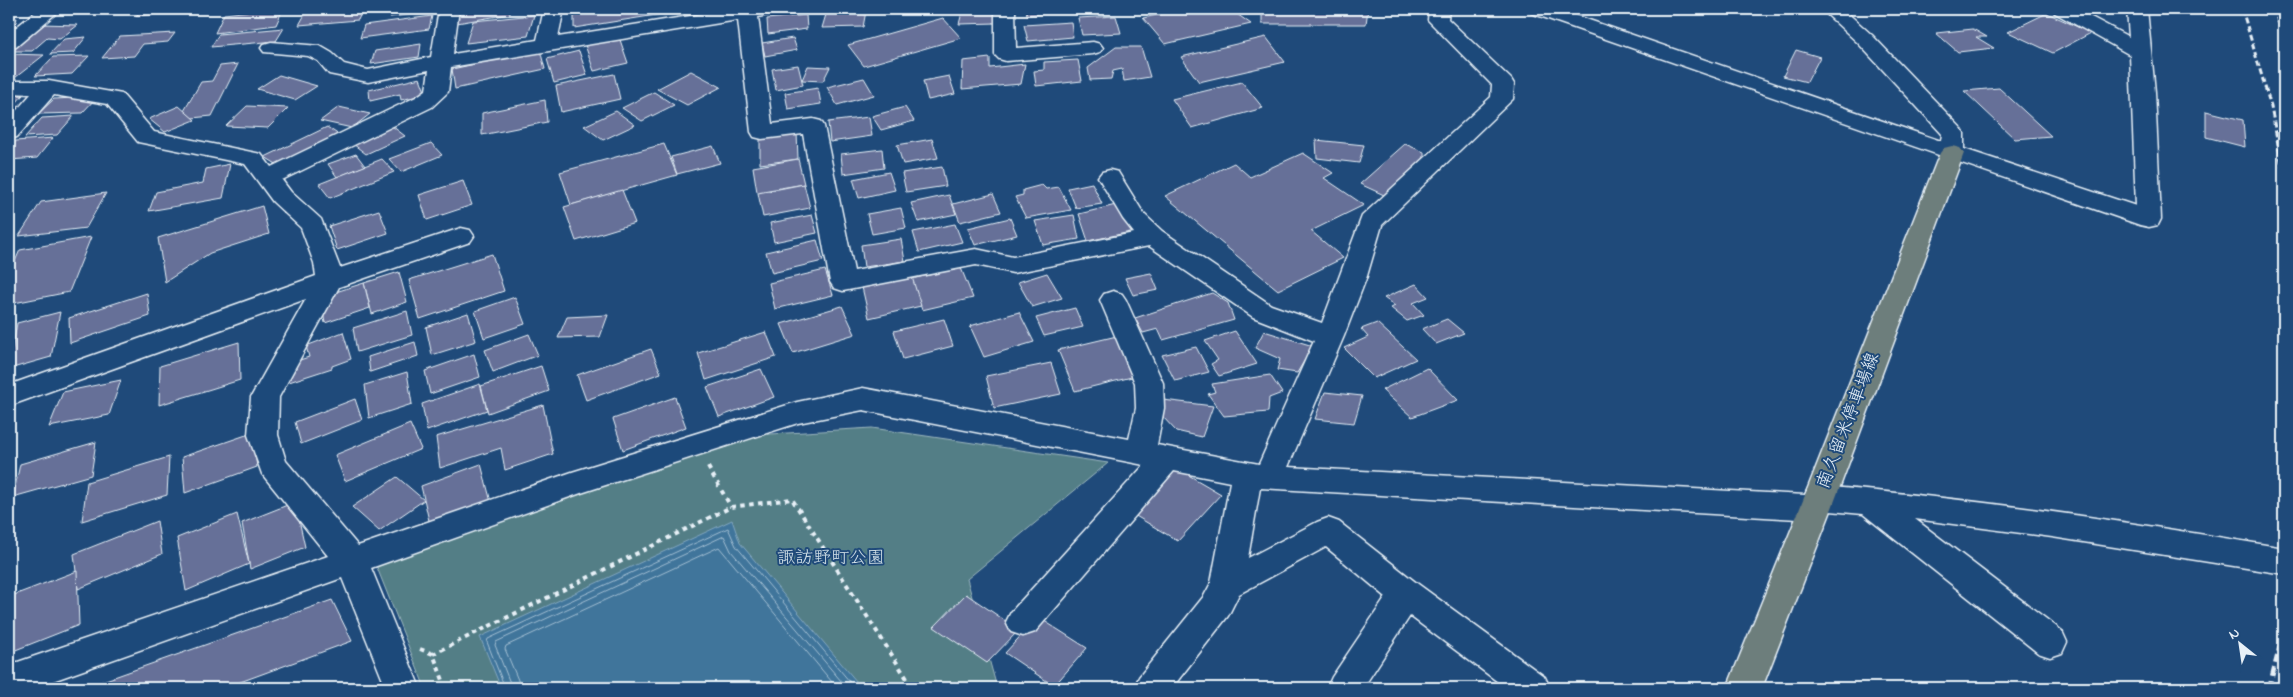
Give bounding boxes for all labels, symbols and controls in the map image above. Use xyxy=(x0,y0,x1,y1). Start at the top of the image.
street label: 南久留米停車場線 xyxy=(1811,349,1887,493)
park label: 諏訪野町公園 xyxy=(777,546,885,572)
north arrow xyxy=(2216,620,2266,670)
text: N xyxy=(2225,623,2244,645)

